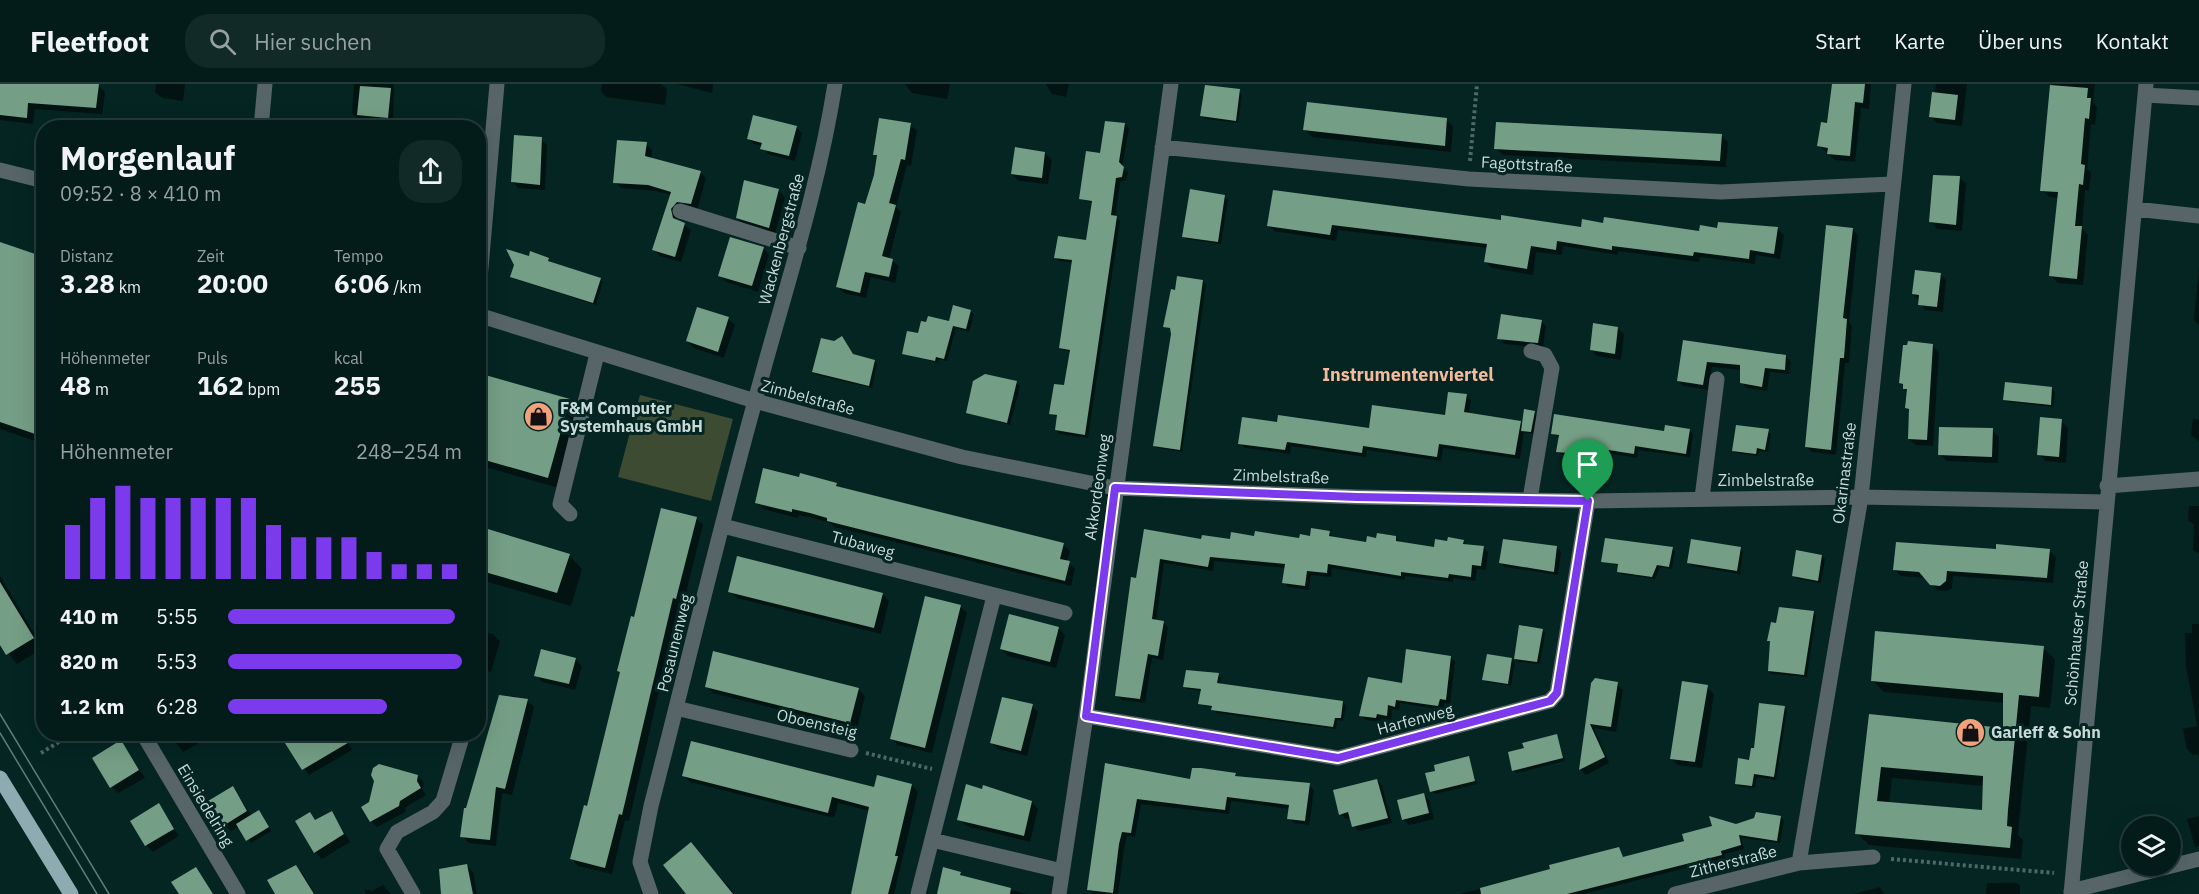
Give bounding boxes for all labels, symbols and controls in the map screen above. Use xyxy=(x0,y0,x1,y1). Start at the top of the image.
search box xyxy=(185,14,605,68)
text: Fleetfoot xyxy=(30,23,149,60)
icon: search xyxy=(206,25,239,58)
text: Hier suchen xyxy=(254,27,372,56)
text: Start xyxy=(1815,27,1861,55)
text: Karte xyxy=(1894,27,1945,55)
text: Über uns xyxy=(1978,27,2063,55)
text: Kontakt xyxy=(2096,27,2169,55)
text: Morgenlauf xyxy=(60,136,235,179)
button: share xyxy=(399,140,462,203)
street label: Fagottstraße xyxy=(1481,152,1574,176)
street label: Wackenbergstraße xyxy=(754,171,808,307)
text: 09:52 · 8 × 410 m xyxy=(60,180,221,207)
text: Distanz xyxy=(60,246,113,266)
text: Zeit xyxy=(197,246,225,266)
text: Tempo xyxy=(334,246,383,266)
text: 3.28 xyxy=(60,266,115,300)
text: 20:00 xyxy=(197,266,268,300)
text: 6:06 xyxy=(334,266,389,300)
text: km xyxy=(115,277,141,297)
text: /km xyxy=(389,277,422,297)
text: Höhenmeter xyxy=(60,348,150,368)
text: Puls xyxy=(197,348,228,368)
text: kcal xyxy=(334,348,363,368)
district label: Instrumentenviertel xyxy=(1322,363,1494,386)
text: 48 xyxy=(60,368,91,402)
text: 162 xyxy=(197,368,244,402)
text: 255 xyxy=(334,368,381,402)
street label: Zimbelstraße xyxy=(759,375,857,419)
text: m xyxy=(91,379,109,399)
text: bpm xyxy=(244,379,280,399)
place label: F&M Computer Systemhaus GmbH xyxy=(560,398,703,436)
shop icon: F&M Computer Systemhaus GmbH xyxy=(523,401,555,433)
street label: Okarinastraße xyxy=(1828,421,1860,525)
street label: Akkordeonweg xyxy=(1080,432,1114,541)
text: Höhenmeter xyxy=(60,438,173,465)
text: 248–254 m xyxy=(356,438,462,465)
pin xyxy=(1562,439,1613,501)
icon: arrive xyxy=(1571,448,1604,481)
street label: Zimbelstraße xyxy=(1233,464,1330,488)
street label: Zimbelstraße xyxy=(1718,470,1814,490)
street label: Tubaweg xyxy=(829,526,897,562)
street label: Schönhauser Straße xyxy=(2060,559,2092,706)
street label: Posaunenweg xyxy=(652,591,696,694)
text: 410 m xyxy=(60,603,119,630)
text: 5:55 xyxy=(156,603,198,630)
text: 820 m xyxy=(60,648,119,675)
text: 5:53 xyxy=(156,648,198,675)
text: 1.2 km xyxy=(60,693,124,720)
text: 6:28 xyxy=(156,693,198,720)
street label: Harfenweg xyxy=(1375,699,1456,739)
street label: Oboensteig xyxy=(775,704,860,742)
shop icon: Garleff & Sohn xyxy=(1954,716,1986,748)
place label: Garleff & Sohn xyxy=(1991,722,2101,742)
street label: Einsiedelring xyxy=(174,760,239,850)
map controls xyxy=(2121,816,2181,876)
button: layers xyxy=(2121,816,2181,876)
street label: Zitherstraße xyxy=(1687,840,1779,882)

